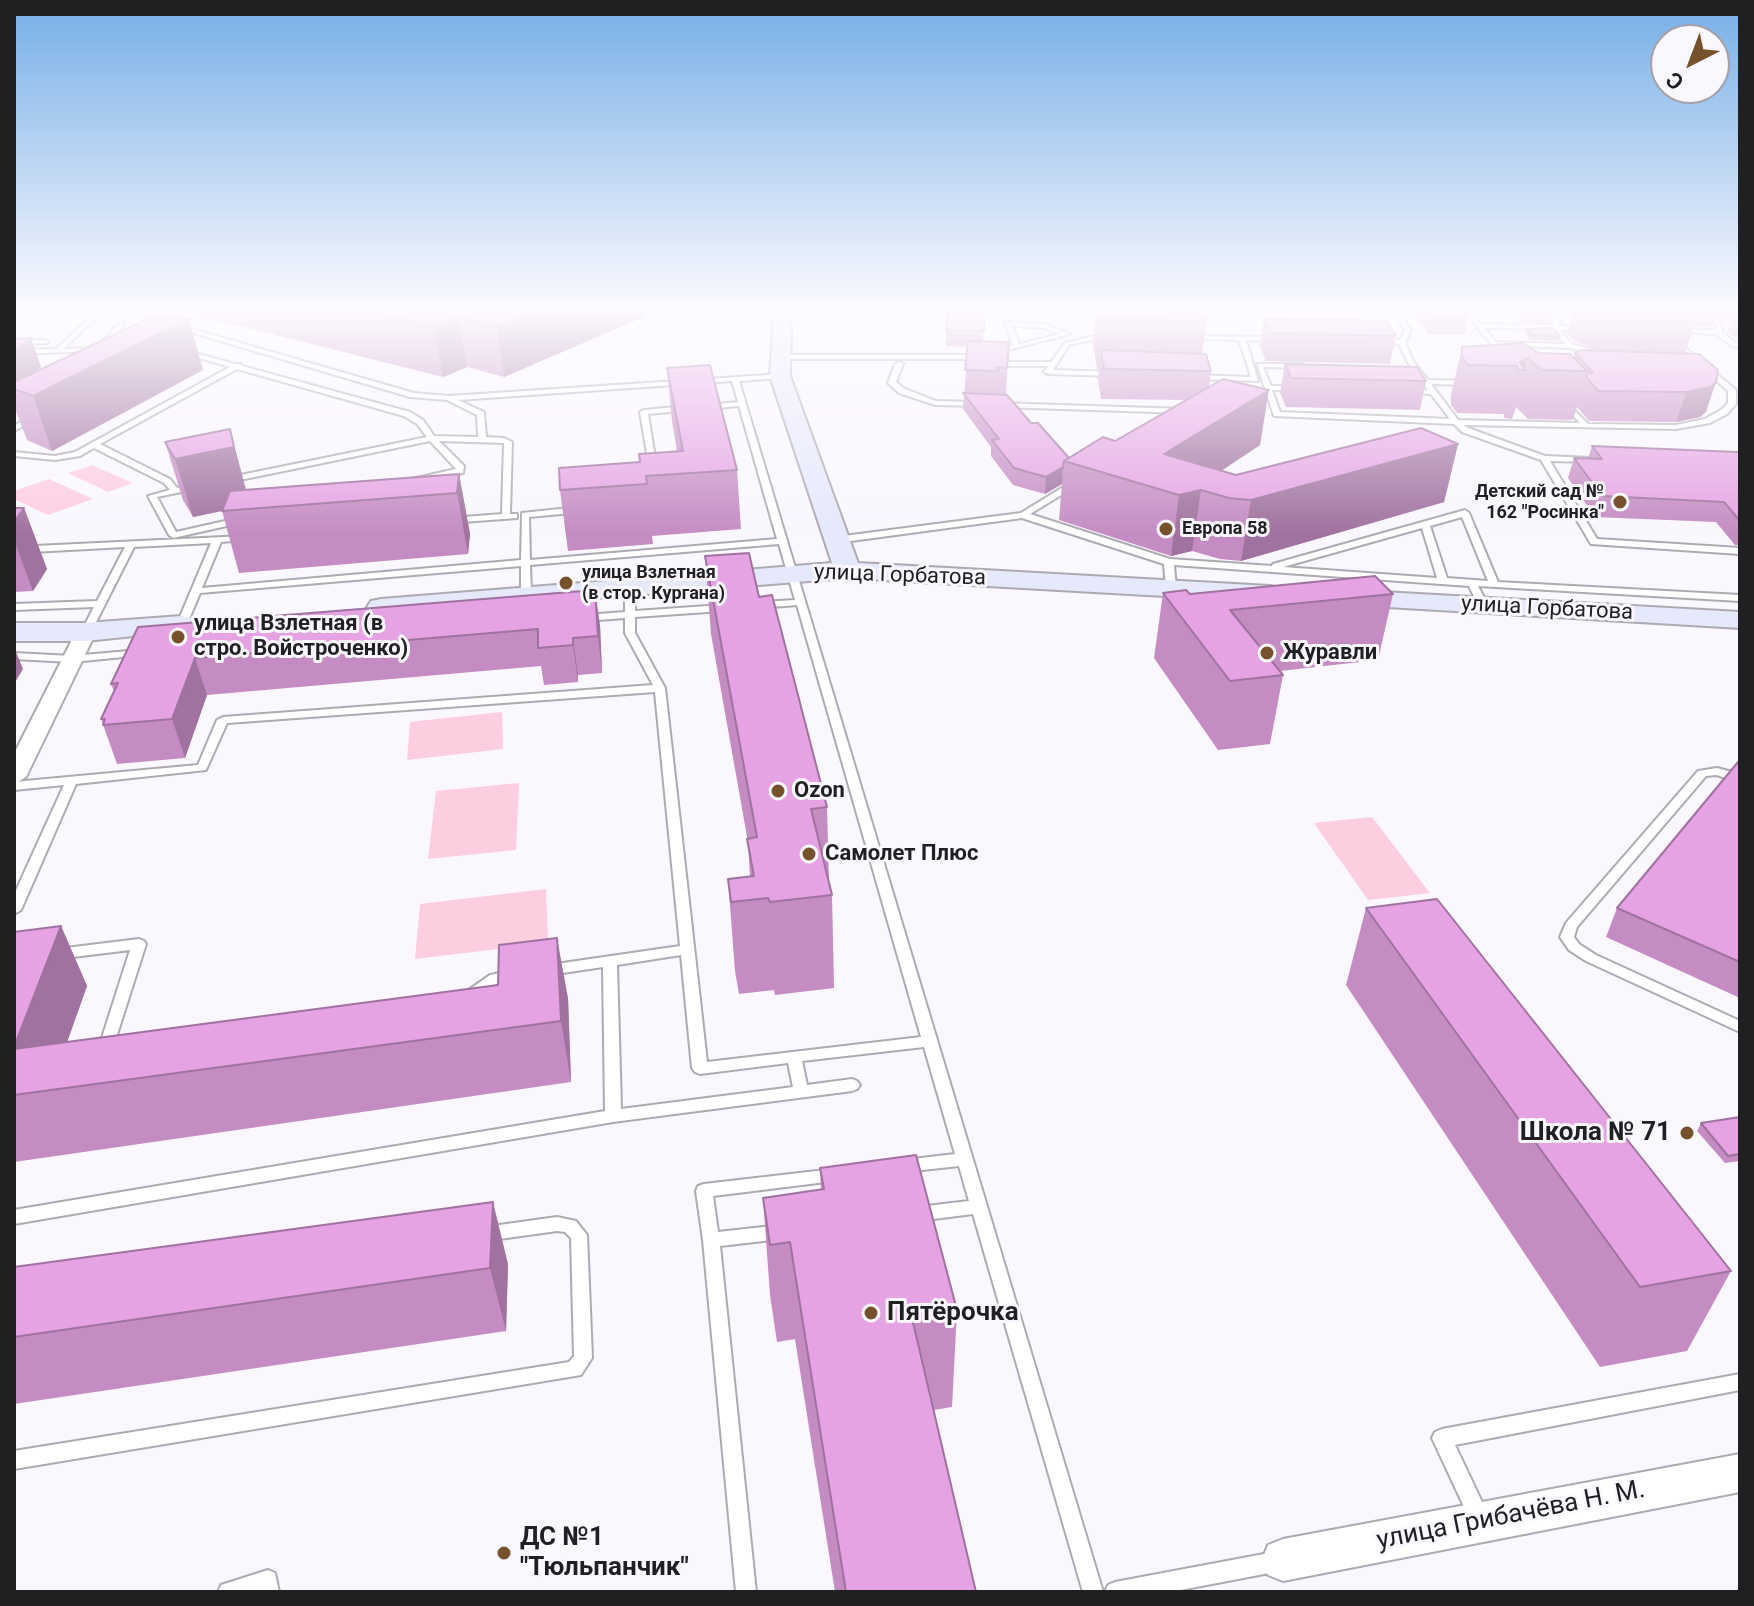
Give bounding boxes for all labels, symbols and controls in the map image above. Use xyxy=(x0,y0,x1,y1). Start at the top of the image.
north arrow xyxy=(1650,24,1730,104)
text: С xyxy=(1661,67,1689,95)
place label: Детский сад № 162 "Росинка" xyxy=(1475,481,1604,524)
marker: Детский сад № 162 "Росинка" xyxy=(1611,493,1629,511)
place label: Европа 58 xyxy=(1182,518,1268,540)
marker: Европа 58 xyxy=(1157,520,1175,538)
street label: улица Горбатова xyxy=(814,560,986,592)
place label: улица Взлетная (в стор. Кургана) xyxy=(582,562,725,604)
marker: улица Взлетная (в стор. Кургана) xyxy=(557,574,575,592)
street label: улица Горбатова xyxy=(1460,591,1634,627)
place label: улица Взлетная (в стро. Войстроченко) xyxy=(194,611,408,662)
marker: улица Взлетная (в стро. Войстроченко) xyxy=(169,628,187,646)
place label: Журавли xyxy=(1283,640,1377,666)
marker: Журавли xyxy=(1258,644,1276,662)
place label: Ozon xyxy=(794,778,845,804)
marker: Ozon xyxy=(769,782,787,800)
place label: Самолет Плюс xyxy=(825,841,978,867)
marker: Самолет Плюс xyxy=(800,845,818,863)
place label: Школа № 71 xyxy=(1520,1117,1671,1149)
marker: Школа № 71 xyxy=(1678,1124,1696,1142)
place label: Пятёрочка xyxy=(887,1297,1019,1329)
marker: Пятёрочка xyxy=(862,1304,880,1322)
street label: улица Грибачёва Н. М. xyxy=(1374,1475,1648,1557)
place label: ДС №1 "Тюльпанчик" xyxy=(520,1522,689,1584)
marker: ДС №1 "Тюльпанчик" xyxy=(495,1544,513,1562)

